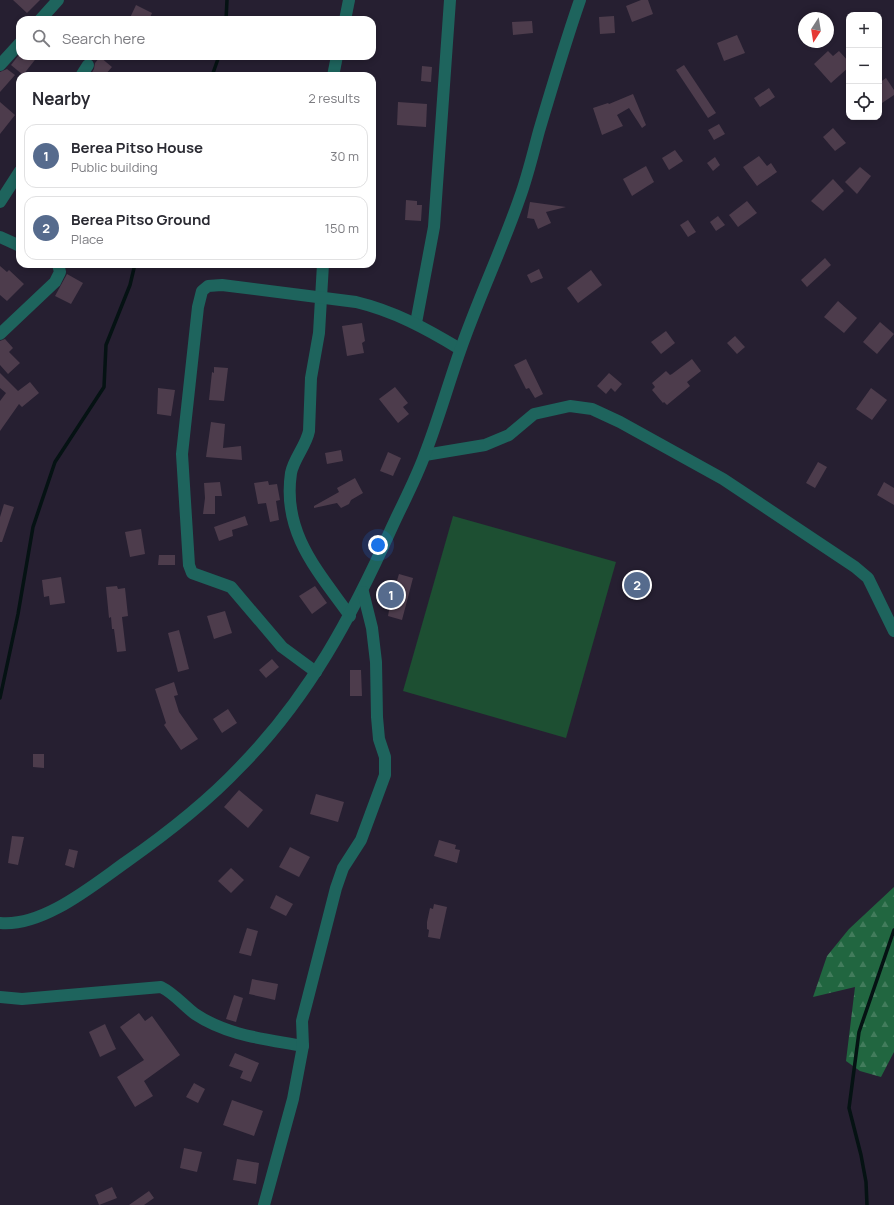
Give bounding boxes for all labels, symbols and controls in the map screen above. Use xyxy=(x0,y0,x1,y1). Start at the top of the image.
north arrow xyxy=(798,12,834,48)
map controls xyxy=(846,12,882,120)
button: + xyxy=(846,12,882,48)
search box xyxy=(16,16,376,60)
icon: search xyxy=(30,27,52,49)
text: Search here xyxy=(62,28,145,49)
button: − xyxy=(846,48,882,84)
button: locate xyxy=(846,84,882,120)
text: Nearby xyxy=(32,87,90,110)
text: 2 results xyxy=(308,89,360,107)
text: Berea Pitso House xyxy=(71,137,203,158)
text: 1 xyxy=(43,147,49,165)
text: 30 m xyxy=(330,147,359,165)
text: Public building xyxy=(71,158,158,176)
text: Berea Pitso Ground xyxy=(71,209,211,230)
text: 2 xyxy=(42,219,50,237)
text: 150 m xyxy=(325,219,359,237)
text: Place xyxy=(71,230,104,248)
your location xyxy=(368,535,388,555)
pin: 2 xyxy=(624,570,650,600)
pin: 1 xyxy=(378,580,404,610)

